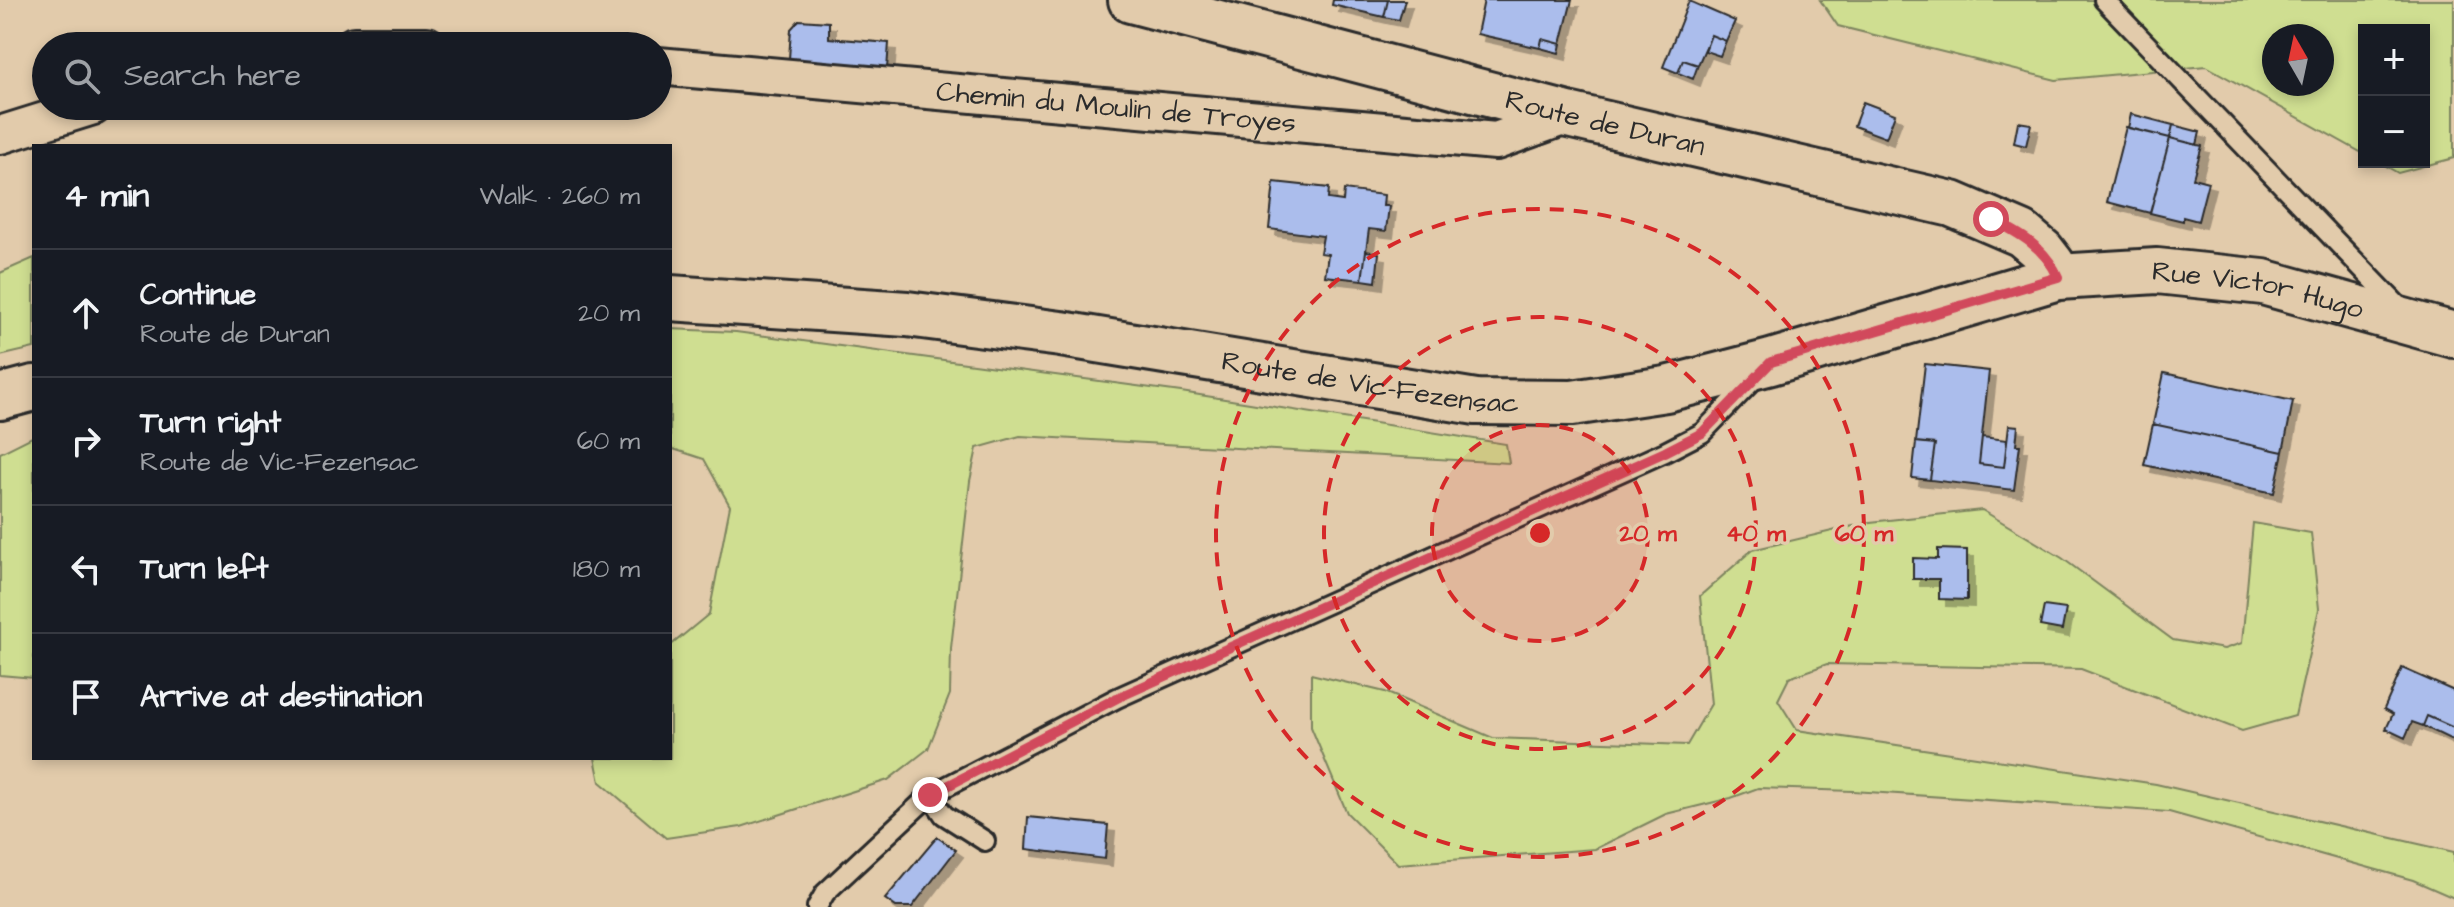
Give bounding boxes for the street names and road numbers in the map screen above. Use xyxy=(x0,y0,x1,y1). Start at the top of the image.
street label: Chemin du Moulin de Troyes xyxy=(935,71,1298,143)
street label: Route de Duran xyxy=(1501,80,1709,166)
street label: Rue Victor Hugo xyxy=(2150,251,2368,329)
street label: Route de Vic-Fezensac xyxy=(1219,341,1519,422)

